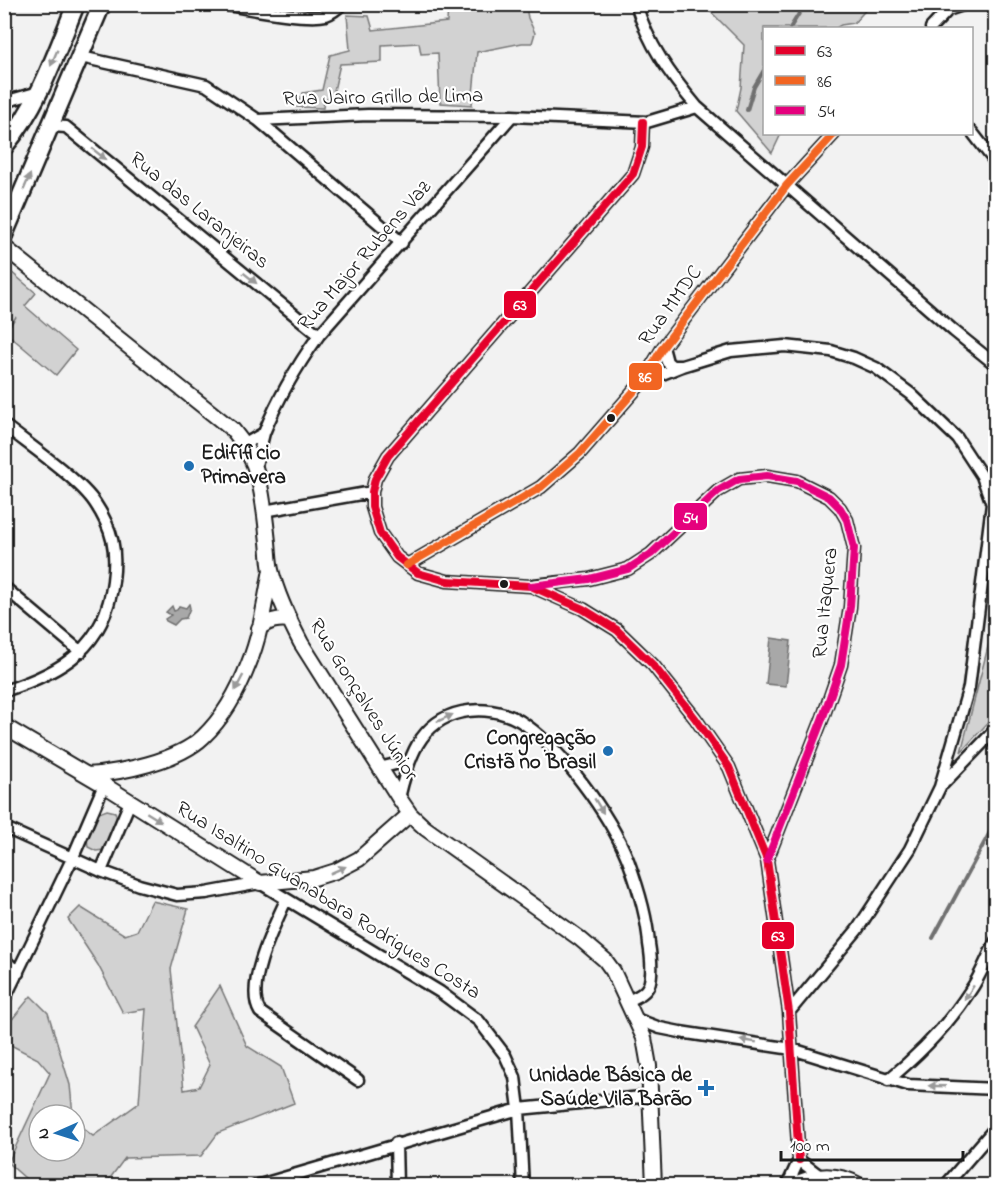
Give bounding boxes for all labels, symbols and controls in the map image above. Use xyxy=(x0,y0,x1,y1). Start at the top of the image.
legend xyxy=(763,27,973,135)
text: 63 xyxy=(817,40,832,66)
one-way arrow xyxy=(49,50,59,68)
text: 86 xyxy=(817,70,832,96)
street label: Rua Jairo Grillo de Lima xyxy=(282,81,484,115)
text: 54 xyxy=(817,100,835,126)
street label: Rua das Laranjeiras xyxy=(123,145,275,277)
one-way arrow xyxy=(91,148,107,161)
one-way arrow xyxy=(23,173,32,190)
street label: Rua Major Rubens Vaz xyxy=(291,174,439,338)
street label: Rua MMDC xyxy=(632,260,710,352)
one-way arrow xyxy=(242,271,257,284)
line badge: 63 xyxy=(503,290,537,319)
text: 63 xyxy=(512,294,527,318)
line badge: 86 xyxy=(628,362,663,391)
text: 86 xyxy=(637,366,652,390)
unlabelled marker xyxy=(605,412,617,424)
place label: Edifíficio Primavera xyxy=(201,439,286,493)
marker: Edifíficio Primavera xyxy=(182,459,196,473)
line badge: 54 xyxy=(673,502,708,531)
text: 54 xyxy=(682,507,698,531)
street label: Rua Itaquera xyxy=(805,546,847,660)
unlabelled marker xyxy=(498,578,510,590)
street label: Rua Gonçalves Júnior xyxy=(301,613,425,787)
one-way arrow xyxy=(234,674,244,691)
one-way arrow xyxy=(437,714,454,723)
place label: Congregação Cristã no Brasil xyxy=(464,724,596,778)
marker: Congregação Cristã no Brasil xyxy=(601,744,615,758)
street label: Rua Isaltino Guanabara Rodrigues Costa xyxy=(169,794,486,1009)
one-way arrow xyxy=(594,798,605,814)
one-way arrow xyxy=(146,812,162,823)
one-way arrow xyxy=(329,865,346,874)
line badge: 63 xyxy=(761,921,795,950)
text: 63 xyxy=(770,925,785,949)
one-way arrow xyxy=(963,984,974,1001)
one-way arrow xyxy=(739,1037,758,1046)
place label: Unidade Básica de Saúde Vila Barão xyxy=(529,1061,693,1115)
marker: Unidade Básica de Saúde Vila Barão xyxy=(697,1079,715,1097)
one-way arrow xyxy=(928,1082,947,1091)
north arrow xyxy=(27,1103,87,1163)
scale bar xyxy=(781,1124,962,1162)
text: N xyxy=(32,1127,56,1140)
text: 100 m xyxy=(790,1134,830,1160)

